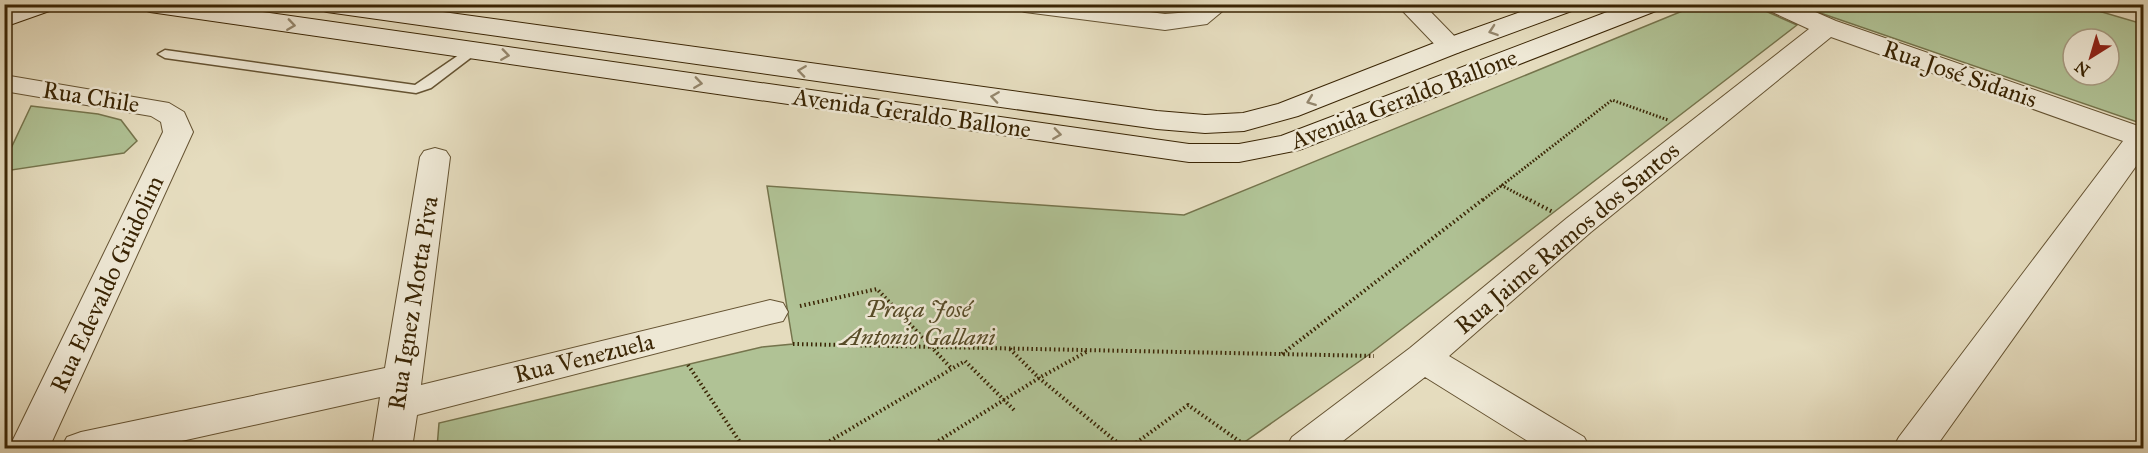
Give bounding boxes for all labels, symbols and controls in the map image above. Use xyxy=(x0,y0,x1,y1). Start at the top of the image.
one-way arrow xyxy=(286,18,295,30)
one-way arrow xyxy=(1488,23,1499,36)
north arrow xyxy=(2061,27,2121,87)
street label: Rua José Sidanis xyxy=(1879,34,2041,114)
street label: Avenida Geraldo Ballone xyxy=(1286,42,1521,156)
one-way arrow xyxy=(500,49,509,61)
text: N xyxy=(2071,57,2093,80)
one-way arrow xyxy=(798,65,807,77)
street label: Rua Chile xyxy=(41,75,141,119)
one-way arrow xyxy=(693,76,702,88)
street label: Avenida Geraldo Ballone xyxy=(790,81,1033,145)
one-way arrow xyxy=(991,92,1000,104)
one-way arrow xyxy=(1306,93,1317,106)
one-way arrow xyxy=(1052,128,1062,140)
street label: Rua Jaime Ramos dos Santos xyxy=(1449,135,1685,341)
street label: Rua Edevaldo Guidolim xyxy=(44,171,170,397)
street label: Rua Ignez Motta Piva xyxy=(381,193,445,412)
park label: Praça José Antonio Gallani xyxy=(837,294,996,352)
street label: Rua Venezuela xyxy=(511,326,658,390)

